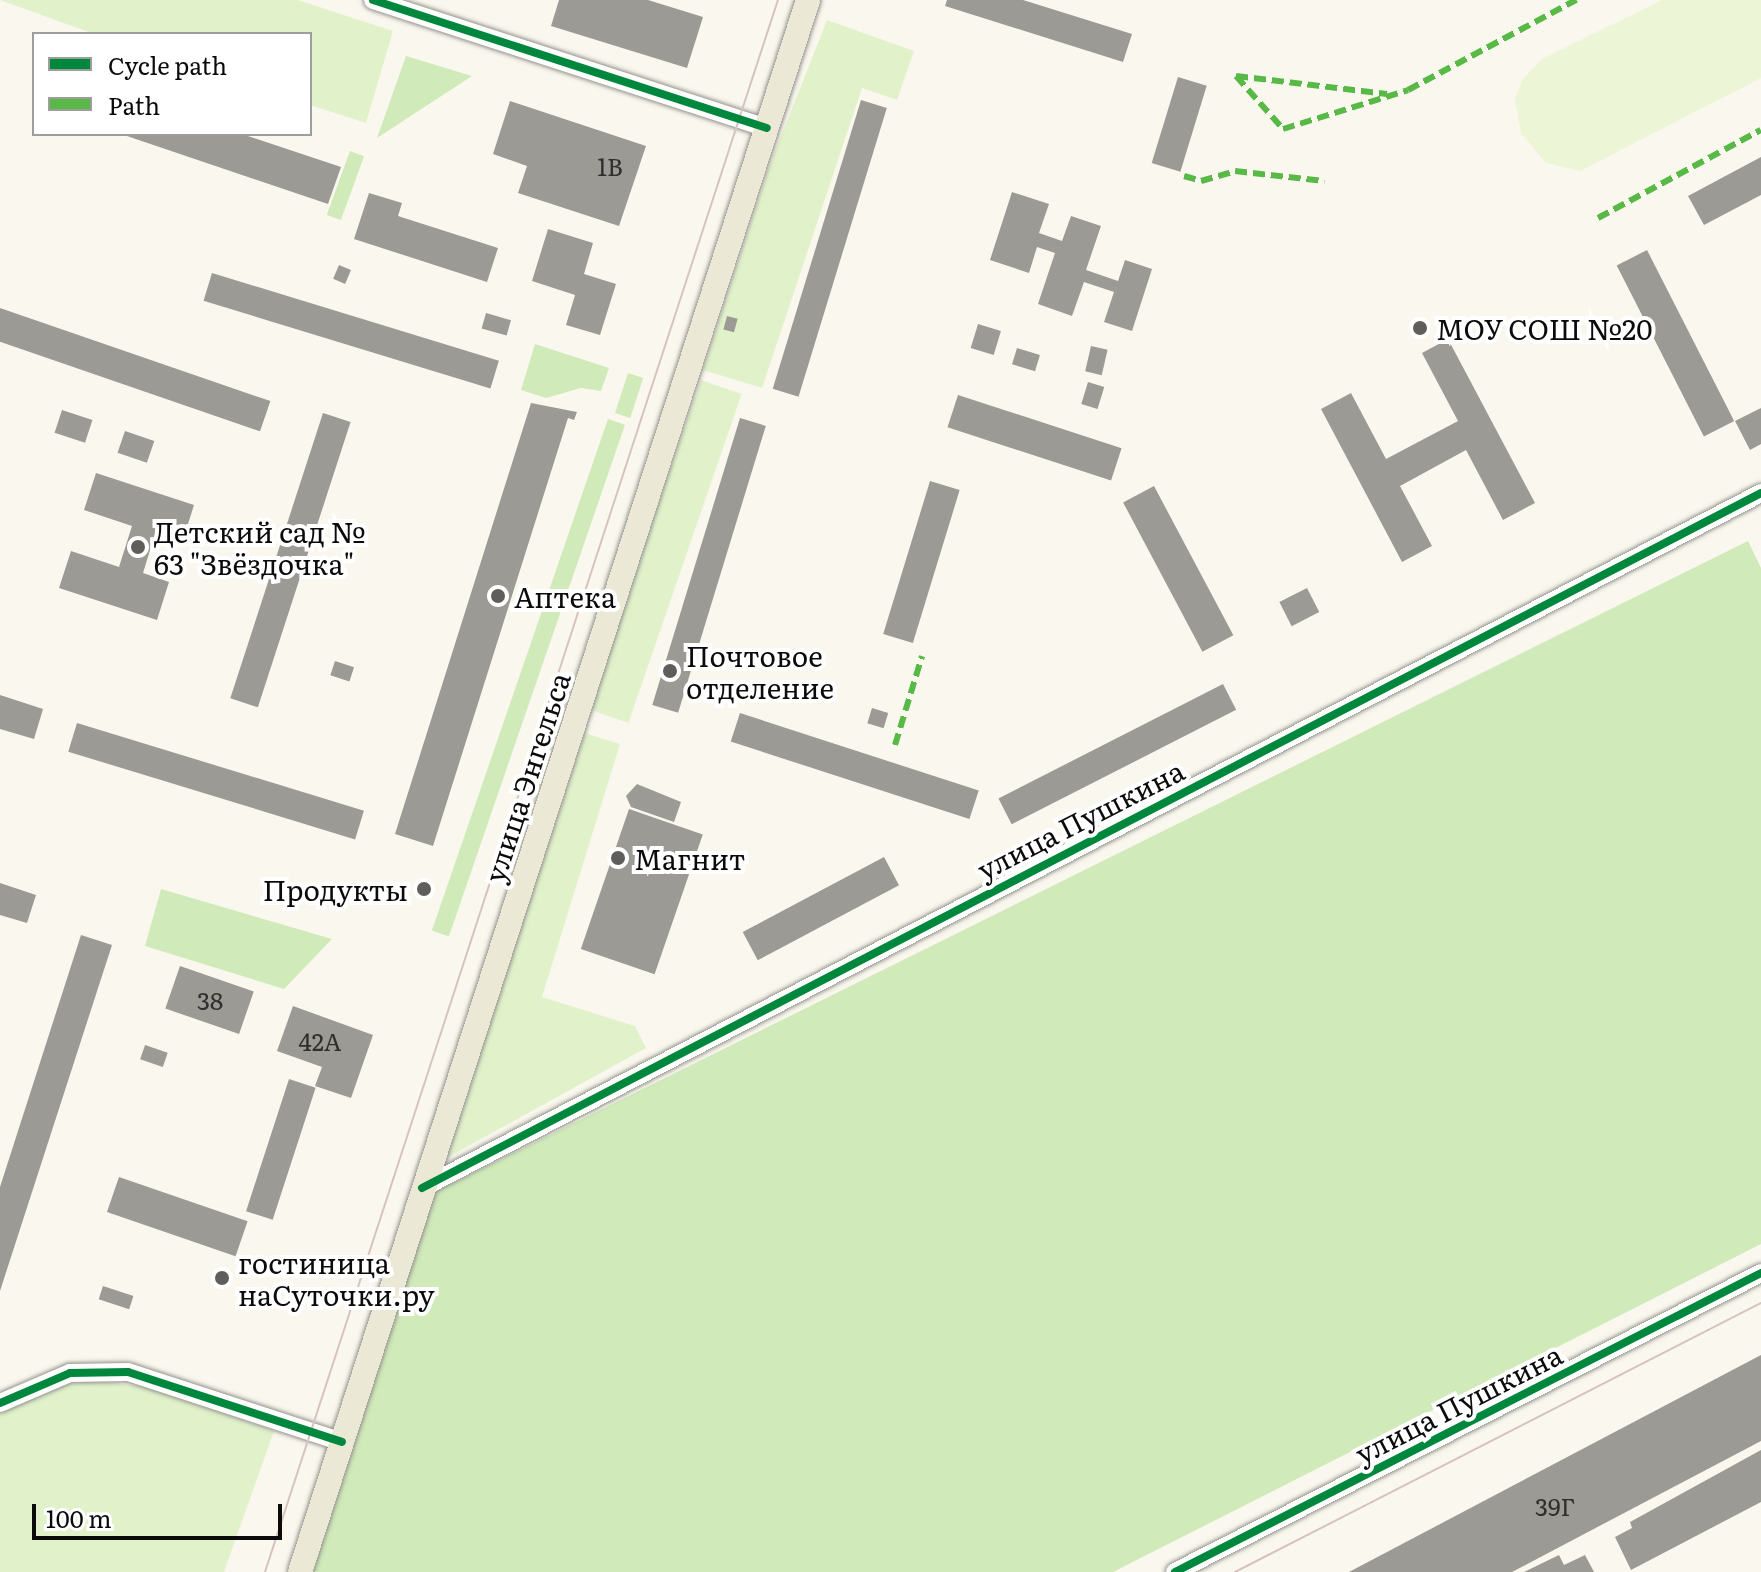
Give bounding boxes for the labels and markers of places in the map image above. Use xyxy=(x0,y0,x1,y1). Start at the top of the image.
place label: МОУ СОШ №20 xyxy=(1436,311,1652,345)
marker: МОУ СОШ №20 xyxy=(1411,319,1429,337)
place label: Детский сад № 63 "Звёздочка" xyxy=(154,514,366,580)
marker: Детский сад № 63 "Звёздочка" xyxy=(129,538,147,556)
place label: Аптека xyxy=(514,579,616,613)
marker: Аптека xyxy=(489,587,507,605)
place label: Почтовое отделение xyxy=(686,638,834,704)
marker: Почтовое отделение xyxy=(661,662,679,680)
place label: Магнит xyxy=(634,841,745,875)
marker: Магнит xyxy=(609,849,627,867)
place label: Продукты xyxy=(263,872,408,906)
marker: Продукты xyxy=(415,880,433,898)
place label: гостиница наСуточки.ру xyxy=(238,1245,435,1311)
marker: гостиница наСуточки.ру xyxy=(213,1269,231,1287)

